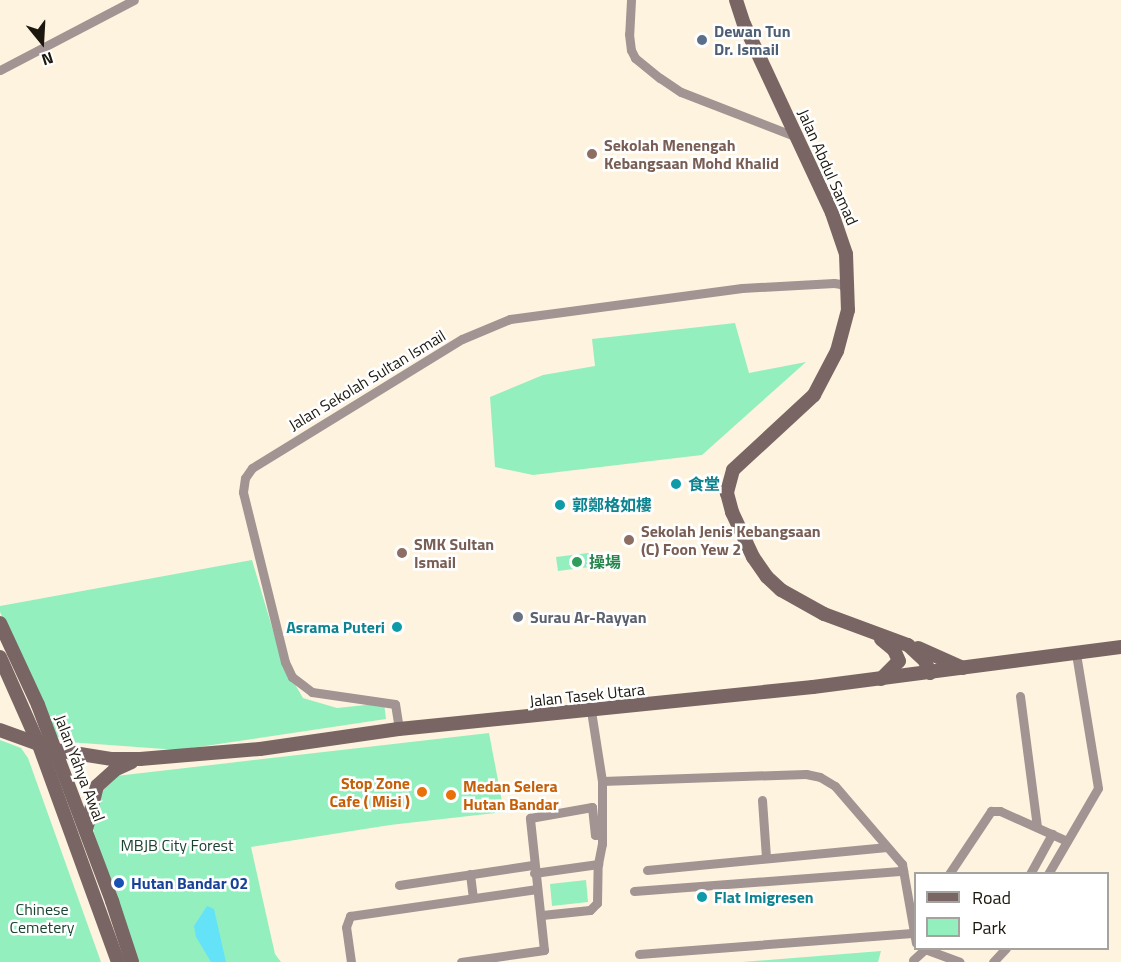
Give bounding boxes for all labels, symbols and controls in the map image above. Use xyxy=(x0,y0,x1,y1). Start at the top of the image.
north arrow xyxy=(12,12,72,72)
place label: Dewan Tun Dr. Ismail xyxy=(714,21,791,59)
marker: Dewan Tun Dr. Ismail xyxy=(695,33,709,47)
text: N xyxy=(39,46,57,72)
street label: Jalan Abdul Samad xyxy=(794,106,862,228)
place label: Sekolah Menengah Kebangsaan Mohd Khalid xyxy=(604,135,779,173)
marker: Sekolah Menengah Kebangsaan Mohd Khalid xyxy=(585,147,599,161)
street label: Jalan Sekolah Sultan Ismail xyxy=(285,326,449,434)
place label: 食堂 xyxy=(688,474,720,494)
marker: 食堂 xyxy=(669,477,683,491)
place label: 郭鄭格如樓 xyxy=(572,495,652,515)
marker: 郭鄭格如樓 xyxy=(553,498,567,512)
place label: Sekolah Jenis Kebangsaan (C) Foon Yew 2 xyxy=(641,521,821,559)
marker: Sekolah Jenis Kebangsaan (C) Foon Yew 2 xyxy=(622,533,636,547)
place label: SMK Sultan Ismail xyxy=(414,534,494,572)
marker: SMK Sultan Ismail xyxy=(395,546,409,560)
place label: 操場 xyxy=(589,552,621,572)
marker: 操場 xyxy=(570,555,584,569)
place label: Surau Ar-Rayyan xyxy=(530,607,647,627)
marker: Surau Ar-Rayyan xyxy=(511,610,525,624)
place label: Asrama Puteri xyxy=(286,617,385,637)
marker: Asrama Puteri xyxy=(390,620,404,634)
street label: Jalan Tasek Utara xyxy=(528,679,646,711)
street label: Jalan Yahya Awal xyxy=(51,712,109,824)
place label: Stop Zone Cafe ( Misi ) xyxy=(329,773,410,811)
place label: Medan Selera Hutan Bandar xyxy=(463,776,559,814)
marker: Stop Zone Cafe ( Misi ) xyxy=(415,785,429,799)
marker: Medan Selera Hutan Bandar xyxy=(444,788,458,802)
park label: MBJB City Forest xyxy=(120,835,234,855)
legend xyxy=(914,872,1109,950)
place label: Hutan Bandar 02 xyxy=(131,873,248,893)
marker: Hutan Bandar 02 xyxy=(112,876,126,890)
text: Road xyxy=(972,884,1011,911)
place label: Flat Imigresen xyxy=(714,887,814,907)
marker: Flat Imigresen xyxy=(695,890,709,904)
park label: Chinese Cemetery xyxy=(10,899,74,937)
text: Park xyxy=(972,914,1006,941)

